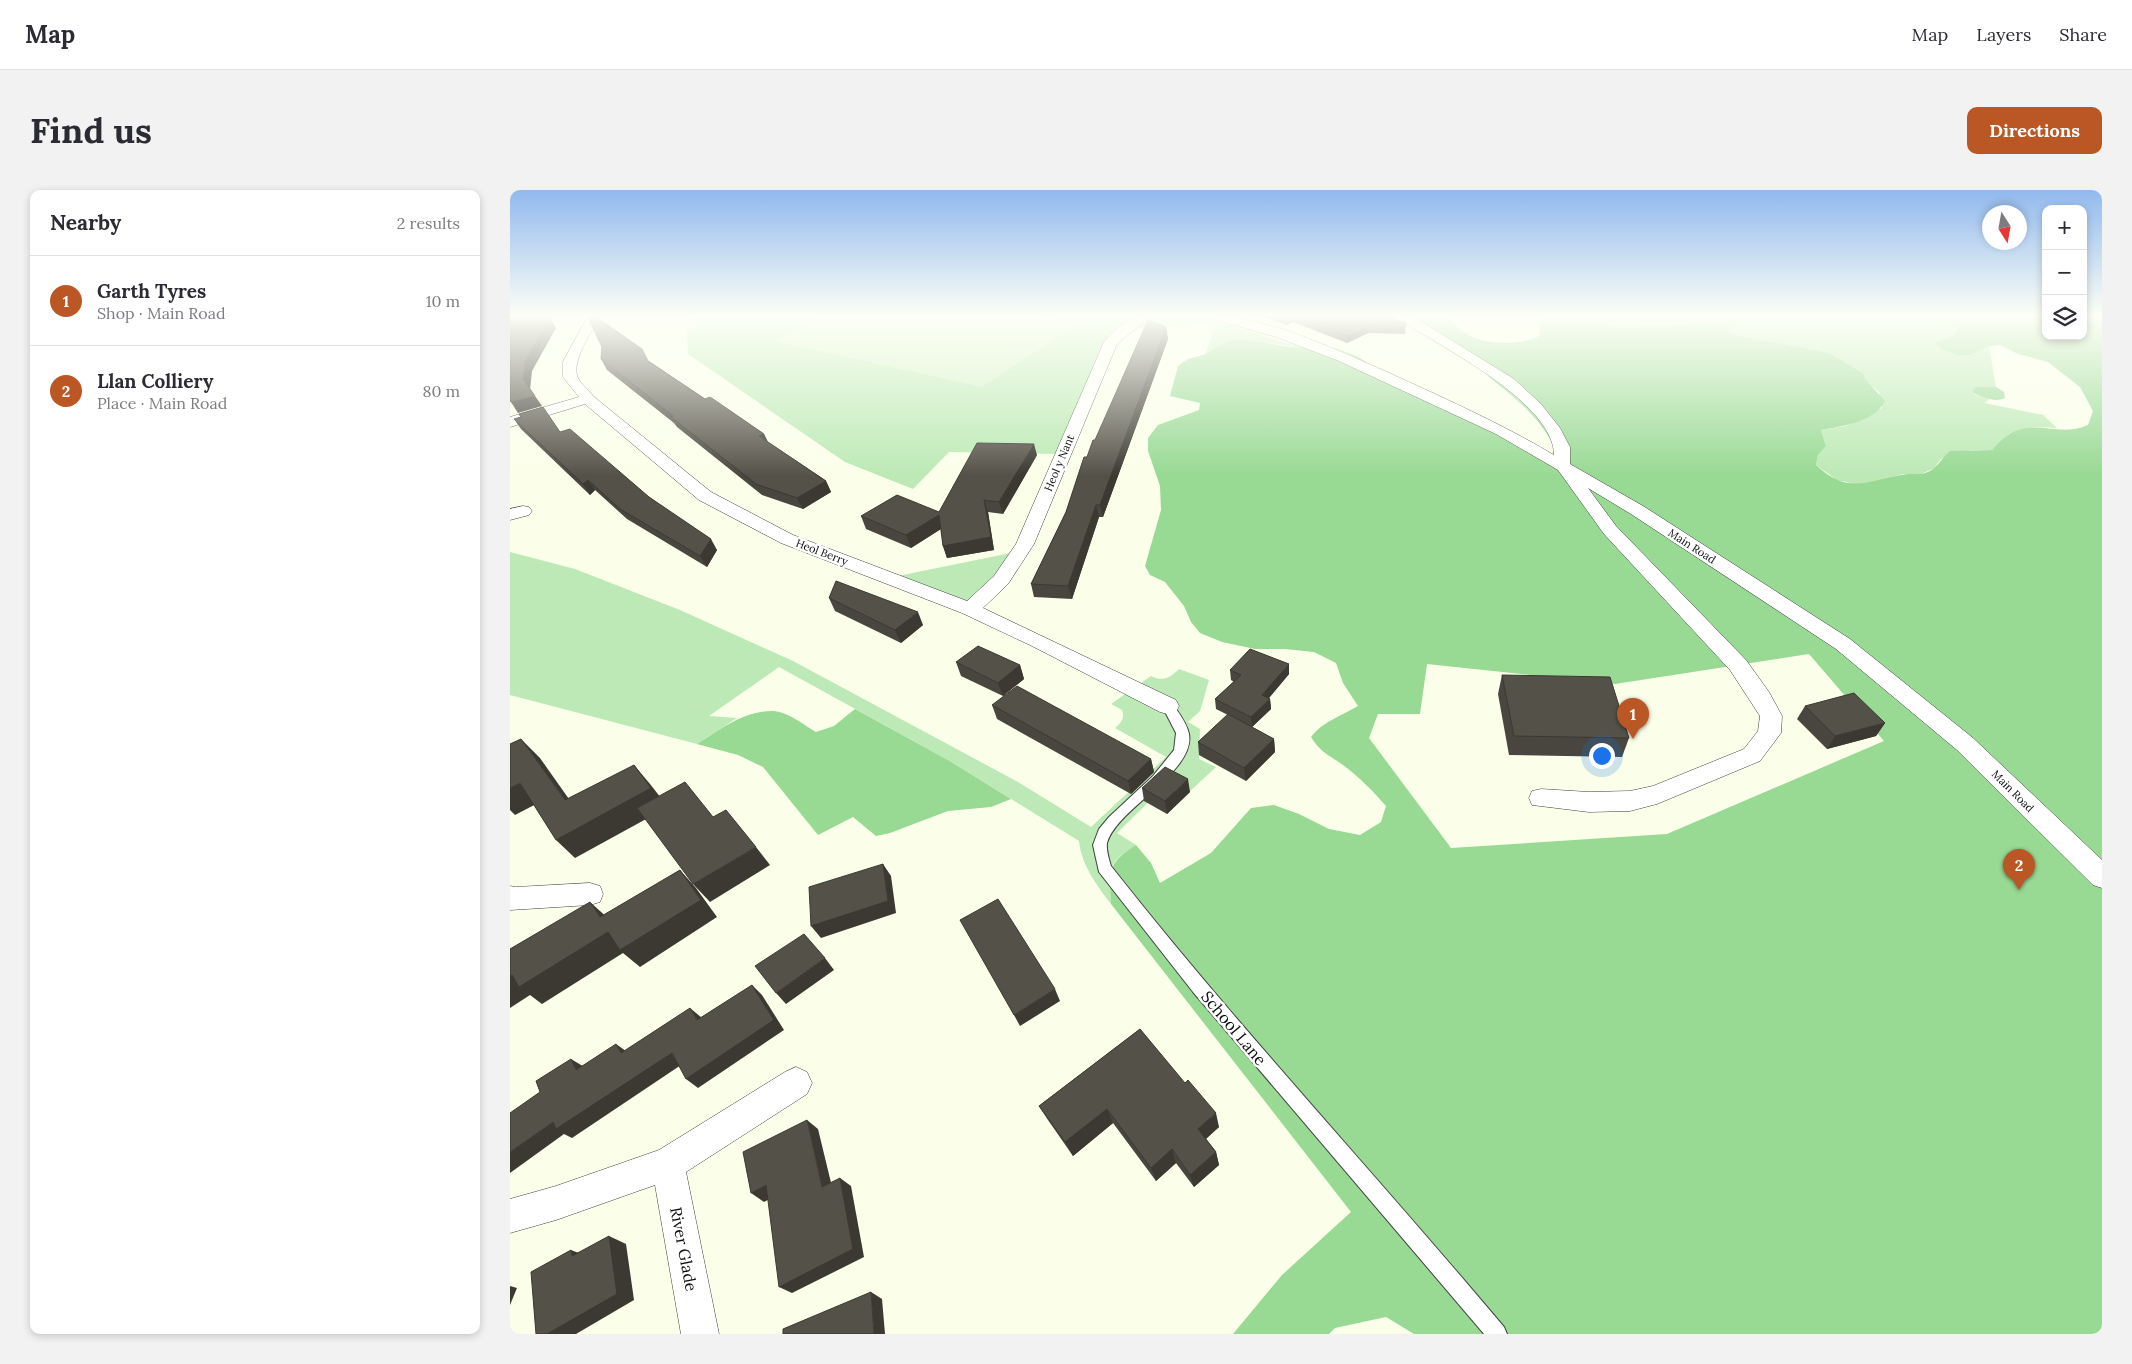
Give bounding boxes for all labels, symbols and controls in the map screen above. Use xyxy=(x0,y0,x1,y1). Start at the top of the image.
text: Map xyxy=(25,19,75,50)
text: Map xyxy=(1912,23,1948,46)
text: Layers xyxy=(1976,23,2031,46)
text: Share xyxy=(2059,23,2107,46)
button: Directions xyxy=(1967,107,2102,154)
text: Find us xyxy=(30,108,152,153)
north arrow xyxy=(1982,205,2027,250)
map controls xyxy=(2042,205,2087,340)
button: + xyxy=(2042,205,2087,250)
text: Nearby xyxy=(50,209,121,236)
text: 2 results xyxy=(397,213,460,233)
button: − xyxy=(2042,250,2087,295)
text: Garth Tyres xyxy=(97,279,206,303)
text: 1 xyxy=(63,291,69,311)
text: 10 m xyxy=(426,291,460,311)
button: layers xyxy=(2042,295,2087,340)
text: Shop · Main Road xyxy=(97,303,225,323)
text: Llan Colliery xyxy=(97,369,213,393)
text: 2 xyxy=(62,381,70,401)
text: 80 m xyxy=(423,381,460,401)
text: Place · Main Road xyxy=(97,393,227,413)
street label: Heol y Nant xyxy=(1041,432,1077,493)
street label: Main Road xyxy=(1666,525,1719,567)
street label: Heol Berry xyxy=(794,536,850,568)
pin: 1 xyxy=(1617,698,1649,739)
your location xyxy=(1589,743,1615,769)
street label: Main Road xyxy=(1989,767,2037,815)
pin: 2 xyxy=(2003,849,2035,890)
street label: School Lane xyxy=(1197,987,1271,1069)
street label: River Glade xyxy=(666,1205,702,1293)

